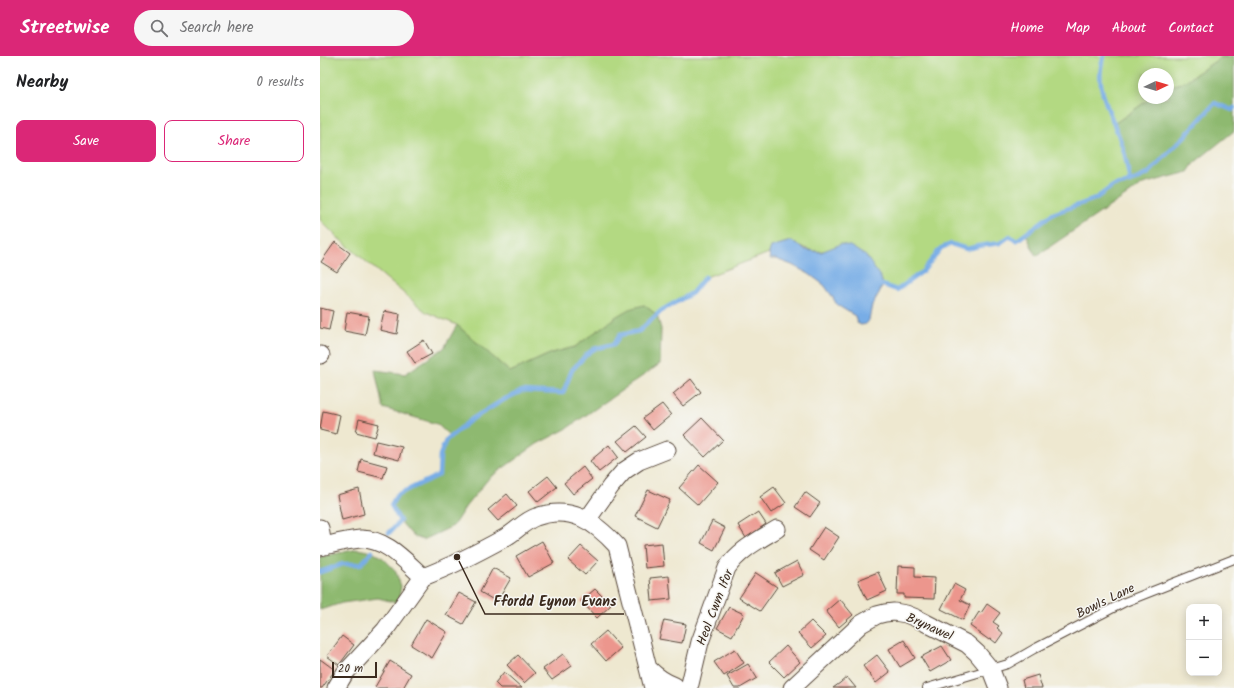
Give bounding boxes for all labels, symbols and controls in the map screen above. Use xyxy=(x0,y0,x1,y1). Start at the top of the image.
search box xyxy=(134,10,414,46)
text: Streetwise xyxy=(20,13,110,43)
text: Search here xyxy=(180,16,254,40)
icon: search xyxy=(148,17,170,39)
text: Home xyxy=(1010,17,1044,39)
text: Map xyxy=(1066,17,1090,39)
text: About xyxy=(1112,17,1146,39)
text: Contact xyxy=(1168,17,1214,39)
north arrow xyxy=(1138,68,1174,104)
text: Nearby xyxy=(16,69,68,96)
text: 0 results xyxy=(257,72,304,93)
button: Save xyxy=(16,120,156,162)
button: Share xyxy=(164,120,304,162)
street label: Heol Cwm Ifor xyxy=(691,566,740,649)
street label: Bowls Lane xyxy=(1073,578,1139,625)
callout: Ffordd Eynon Evans xyxy=(485,588,624,614)
text: Ffordd Eynon Evans xyxy=(494,591,617,613)
map controls xyxy=(1186,604,1222,676)
button: + xyxy=(1186,604,1222,640)
street label: Brynawel xyxy=(903,608,956,647)
button: − xyxy=(1186,640,1222,676)
scale bar xyxy=(332,660,377,679)
text: 20 m xyxy=(338,660,363,678)

